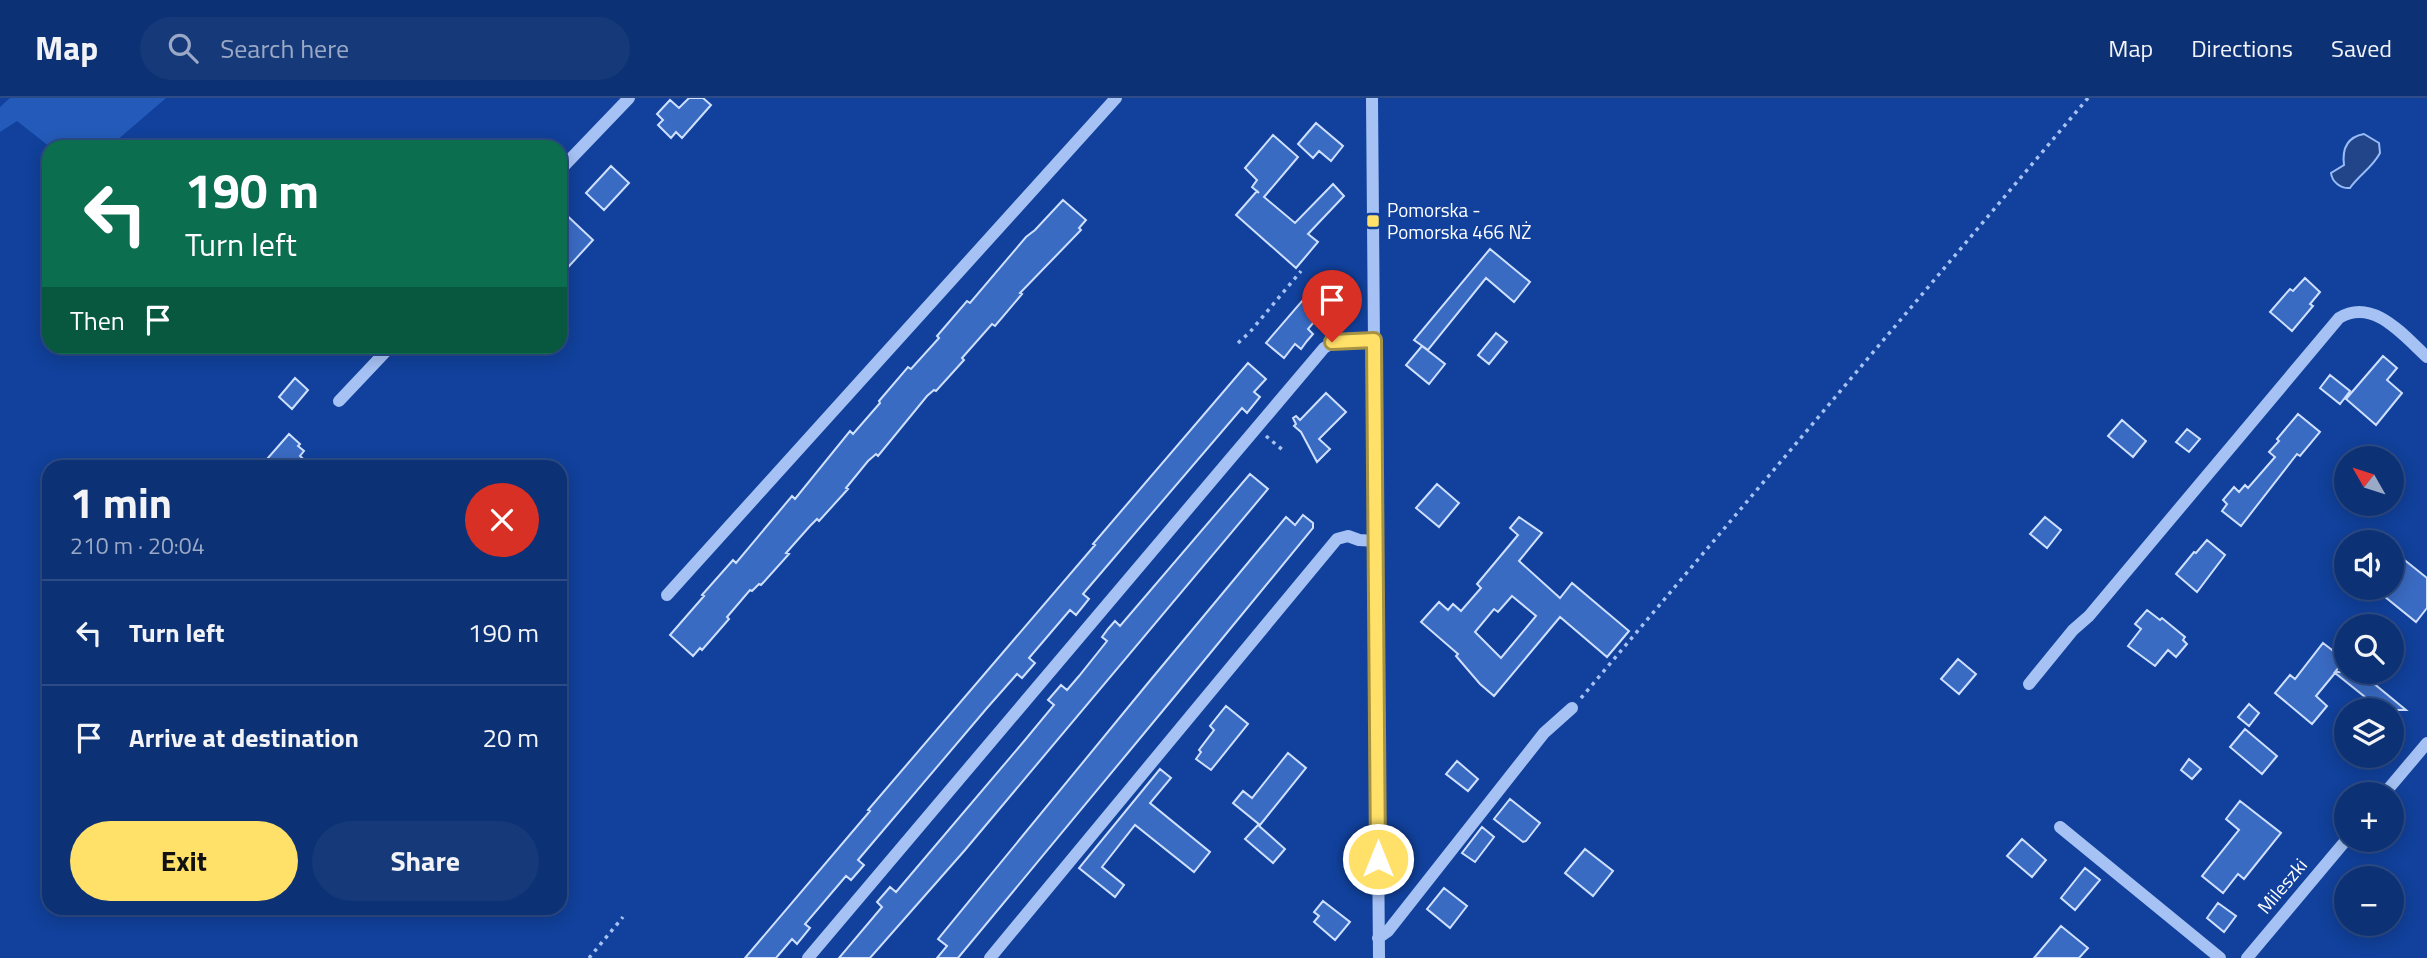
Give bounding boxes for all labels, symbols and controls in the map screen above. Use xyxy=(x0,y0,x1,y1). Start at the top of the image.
search box xyxy=(140,17,630,80)
text: Map xyxy=(35,23,98,73)
icon: search xyxy=(164,29,202,67)
text: Search here xyxy=(220,29,349,68)
text: Map xyxy=(2108,30,2153,66)
text: Directions xyxy=(2191,30,2293,66)
text: Saved xyxy=(2331,30,2392,66)
text: 190 m xyxy=(185,152,319,227)
icon: left xyxy=(70,168,161,259)
place label: Pomorska - Pomorska 466 NŻ xyxy=(1387,195,1531,246)
marker: Pomorska - Pomorska 466 NŻ xyxy=(1365,213,1381,229)
text: Turn left xyxy=(185,220,297,268)
pin xyxy=(1302,270,1362,342)
icon: arrive xyxy=(1313,281,1351,319)
text: Then xyxy=(70,301,125,340)
icon: arrive xyxy=(139,301,177,339)
north arrow xyxy=(2334,446,2404,516)
map controls xyxy=(2334,446,2404,936)
text: 1 min xyxy=(70,470,172,534)
button: close xyxy=(465,483,539,557)
text: 210 m · 20:04 xyxy=(70,528,205,563)
button: sound xyxy=(2334,530,2404,600)
text: Turn left xyxy=(129,613,224,652)
text: 190 m xyxy=(468,613,539,652)
icon: left xyxy=(70,614,108,652)
button: search xyxy=(2334,614,2404,684)
button: layers xyxy=(2334,698,2404,768)
text: Arrive at destination xyxy=(129,718,359,757)
text: 20 m xyxy=(482,718,539,757)
icon: arrive xyxy=(70,719,108,757)
button: + xyxy=(2334,782,2404,852)
button: Exit xyxy=(70,821,298,901)
button: Share xyxy=(312,821,539,901)
position arrow xyxy=(1341,822,1415,896)
street label: Mileszki xyxy=(2250,852,2314,920)
button: − xyxy=(2334,866,2404,936)

